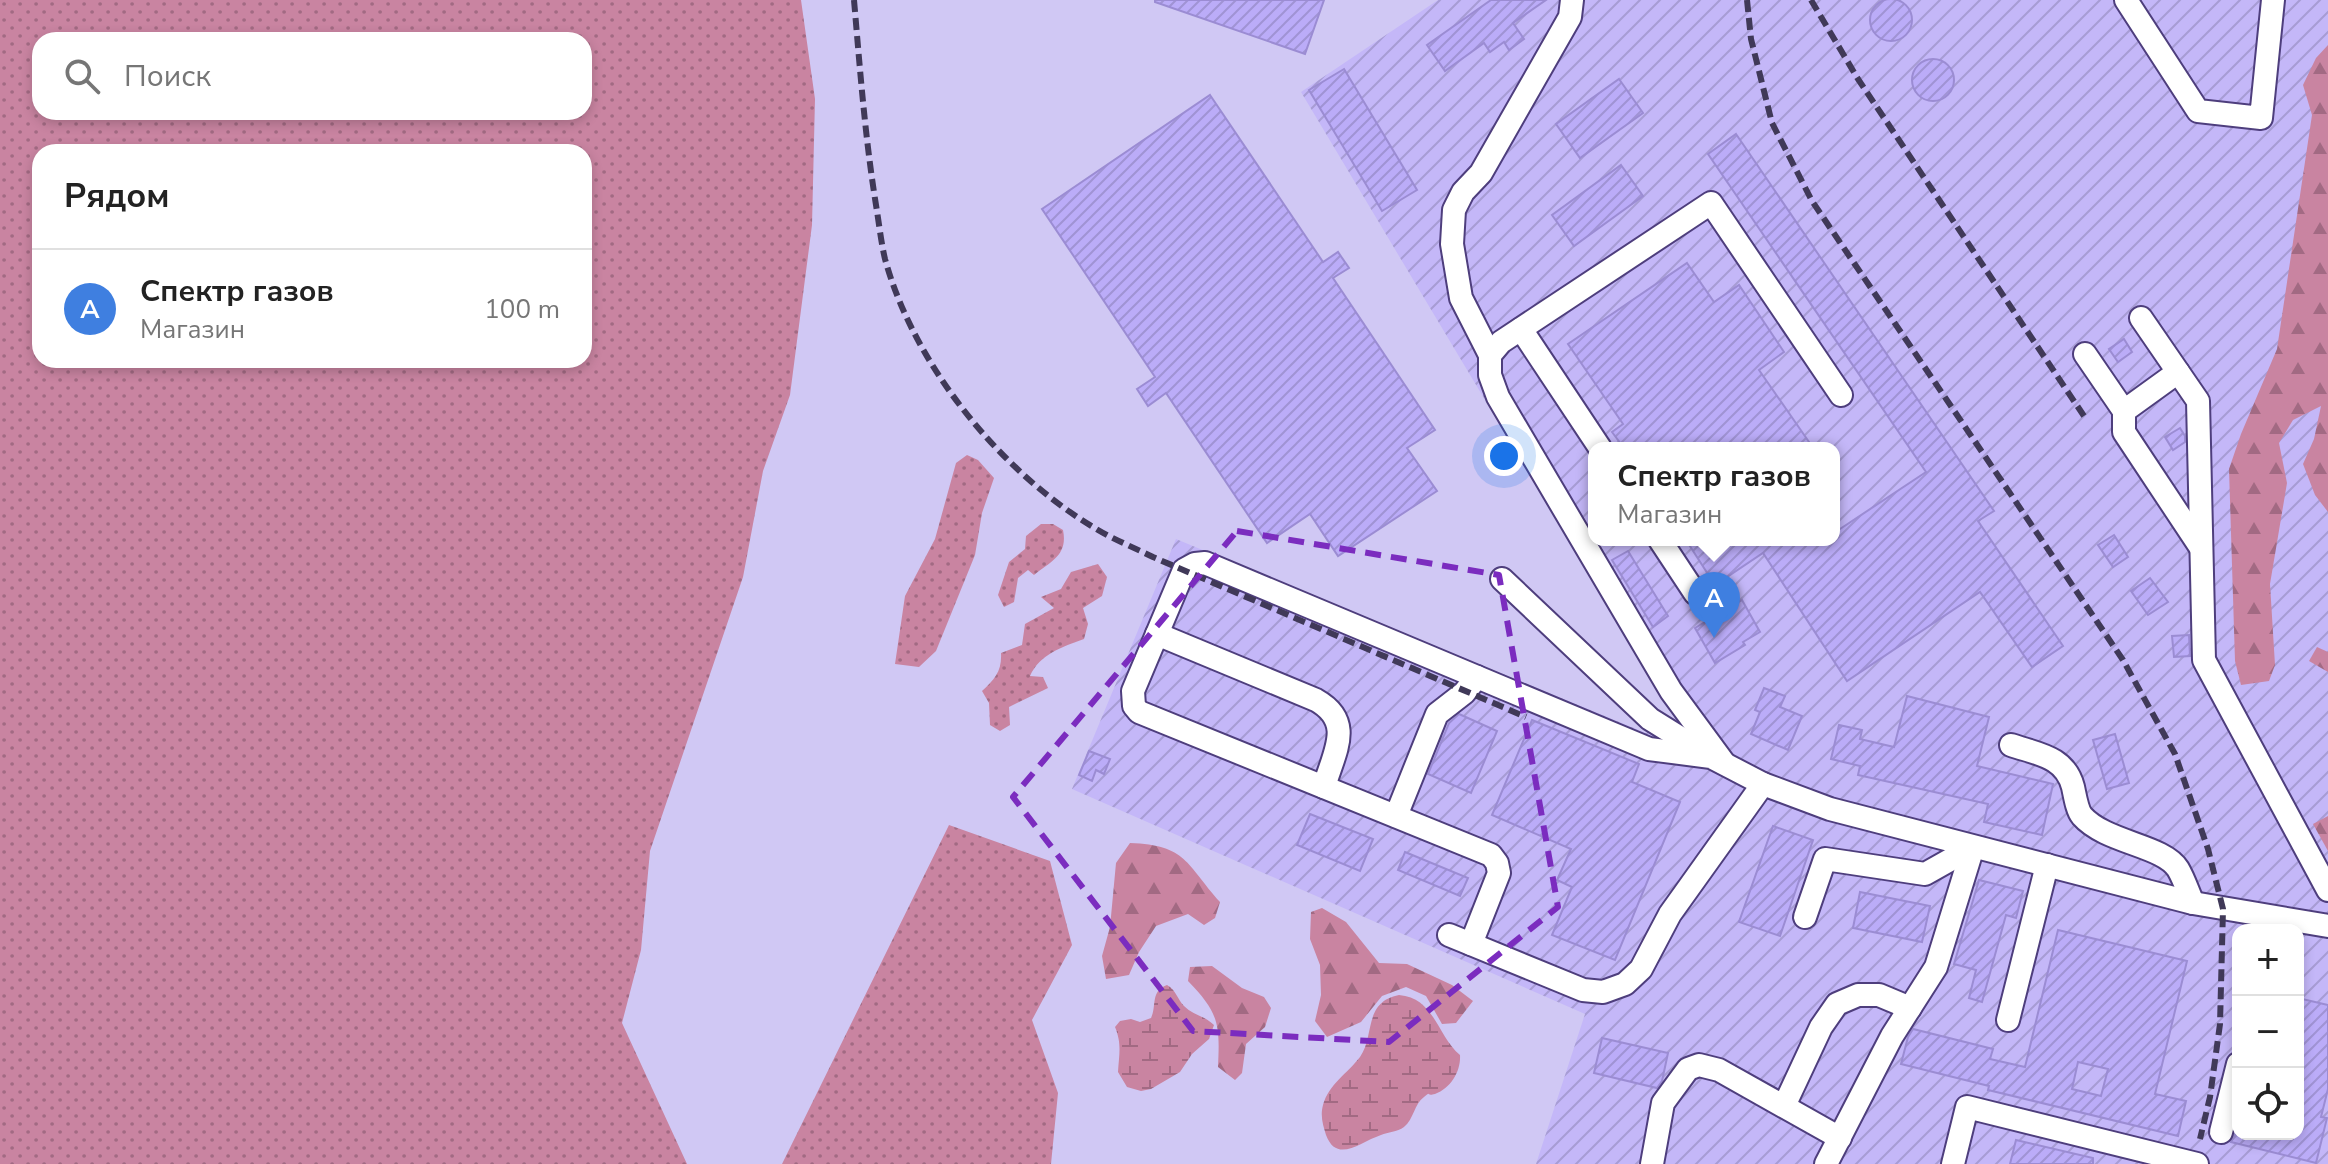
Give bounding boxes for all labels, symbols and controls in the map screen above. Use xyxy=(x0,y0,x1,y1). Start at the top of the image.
search box xyxy=(32,32,592,120)
icon: search xyxy=(60,54,104,98)
text: Поиск xyxy=(124,56,211,97)
text: Рядом xyxy=(64,173,170,219)
text: Спектр газов xyxy=(140,271,334,312)
text: A xyxy=(80,292,100,327)
text: 100 m xyxy=(484,292,560,327)
text: Магазин xyxy=(140,312,245,347)
your location xyxy=(1484,436,1524,476)
popup xyxy=(1588,442,1840,546)
text: Спектр газов xyxy=(1617,456,1811,497)
text: Магазин xyxy=(1617,497,1722,532)
pin: A xyxy=(1688,572,1740,638)
map controls xyxy=(2232,924,2304,1140)
button: + xyxy=(2232,924,2304,996)
button: − xyxy=(2232,996,2304,1068)
button: locate xyxy=(2232,1068,2304,1140)

